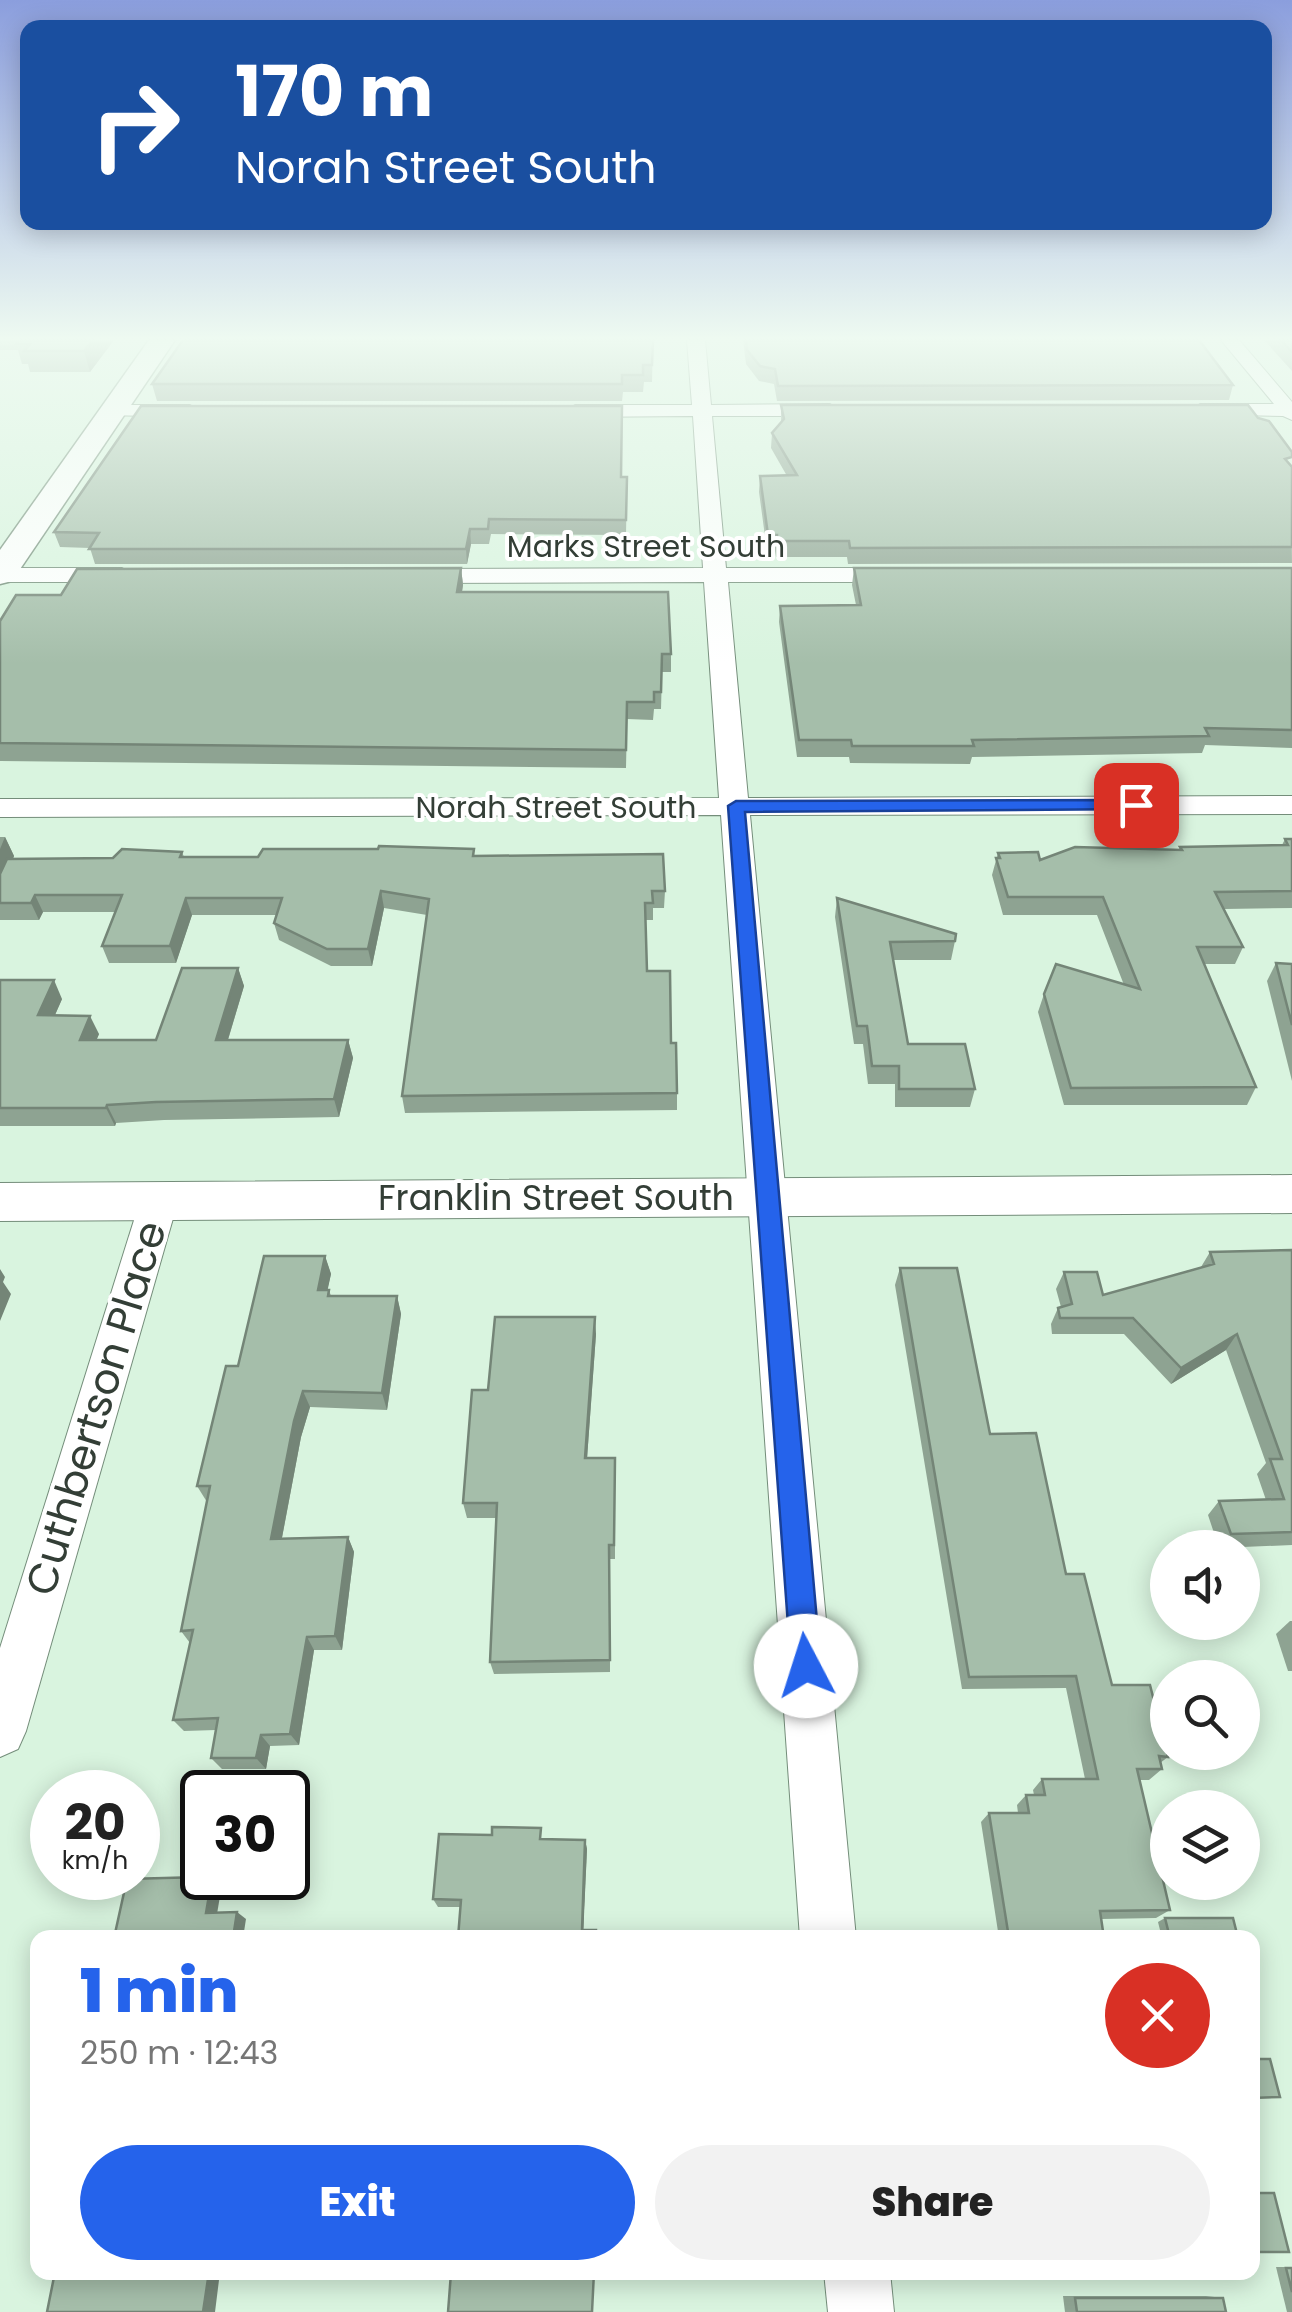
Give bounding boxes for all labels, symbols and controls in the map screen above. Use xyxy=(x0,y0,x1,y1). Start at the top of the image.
text: 170 m xyxy=(235,42,433,141)
icon: right xyxy=(70,60,200,190)
text: Norah Street South xyxy=(235,136,656,199)
street label: Marks Street South xyxy=(507,525,785,568)
pin xyxy=(1094,763,1179,848)
icon: arrive xyxy=(1109,778,1164,833)
street label: Norah Street South xyxy=(416,786,696,829)
street label: Franklin Street South xyxy=(378,1173,734,1222)
street label: Cuthbertson Place xyxy=(11,1214,181,1602)
map controls xyxy=(1150,1530,1260,1900)
button: sound xyxy=(1150,1530,1260,1640)
position arrow xyxy=(754,1614,858,1718)
button: search xyxy=(1150,1660,1260,1770)
speed limit sign: 30 xyxy=(180,1770,310,1900)
text: 20 xyxy=(64,1787,126,1858)
button: layers xyxy=(1150,1790,1260,1900)
text: km/h xyxy=(62,1843,128,1878)
text: 1 min xyxy=(80,1949,238,2033)
button: close xyxy=(1105,1963,1210,2068)
text: 250 m · 12:43 xyxy=(80,2030,278,2075)
button: Exit xyxy=(80,2145,635,2260)
button: Share xyxy=(655,2145,1210,2260)

